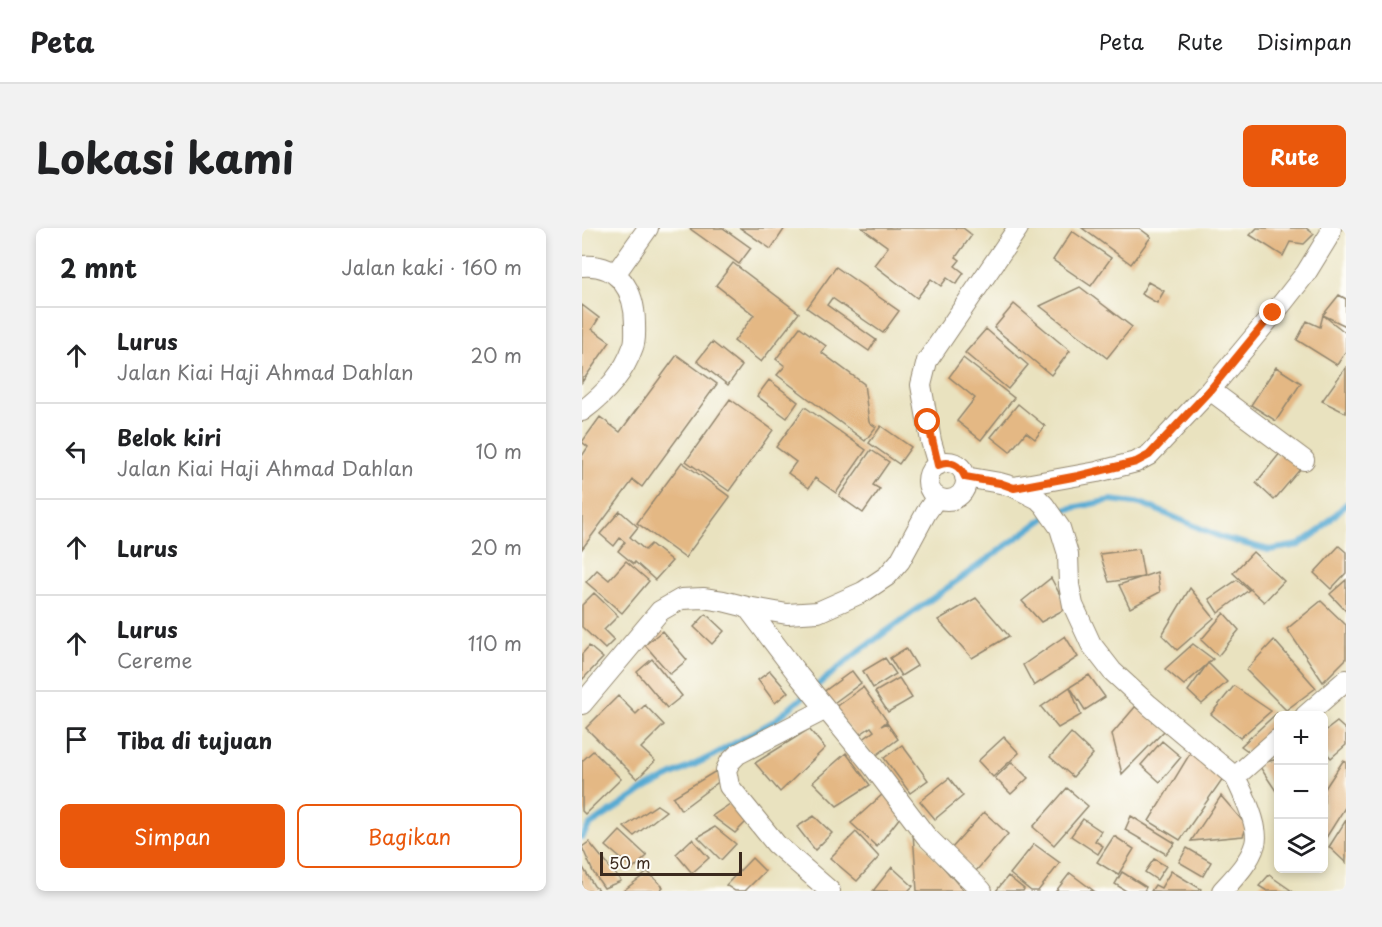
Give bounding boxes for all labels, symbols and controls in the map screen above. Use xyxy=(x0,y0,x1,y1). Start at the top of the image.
text: Peta xyxy=(30,20,95,63)
text: Peta xyxy=(1099,25,1144,57)
text: Rute xyxy=(1177,25,1223,57)
text: Disimpan xyxy=(1256,25,1352,57)
text: Lokasi kami xyxy=(36,125,294,188)
button: Rute xyxy=(1243,125,1346,187)
text: 2 mnt xyxy=(60,248,137,287)
text: Jalan kaki · 160 m xyxy=(341,252,522,282)
route end xyxy=(1259,299,1285,325)
text: Lurus xyxy=(117,324,178,357)
icon: ahead xyxy=(60,339,93,372)
text: 20 m xyxy=(470,340,522,370)
text: Jalan Kiai Haji Ahmad Dahlan xyxy=(117,357,413,387)
route start xyxy=(914,408,940,434)
text: Belok kiri xyxy=(117,420,221,453)
icon: left xyxy=(60,435,93,468)
text: 10 m xyxy=(475,436,522,466)
text: Jalan Kiai Haji Ahmad Dahlan xyxy=(117,453,413,483)
icon: ahead xyxy=(60,531,93,564)
text: Lurus xyxy=(117,531,178,564)
text: 20 m xyxy=(470,532,522,562)
text: Lurus xyxy=(117,612,178,645)
icon: ahead xyxy=(60,627,93,660)
text: 110 m xyxy=(468,628,522,658)
text: Cereme xyxy=(117,645,192,675)
map controls xyxy=(1274,711,1328,873)
button: + xyxy=(1274,711,1328,765)
icon: arrive xyxy=(60,723,93,756)
text: Tiba di tujuan xyxy=(117,723,272,756)
button: − xyxy=(1274,765,1328,819)
button: Simpan xyxy=(60,804,285,868)
button: Bagikan xyxy=(297,804,522,868)
button: layers xyxy=(1274,819,1328,873)
scale bar xyxy=(600,849,742,876)
text: 50 m xyxy=(609,850,650,874)

